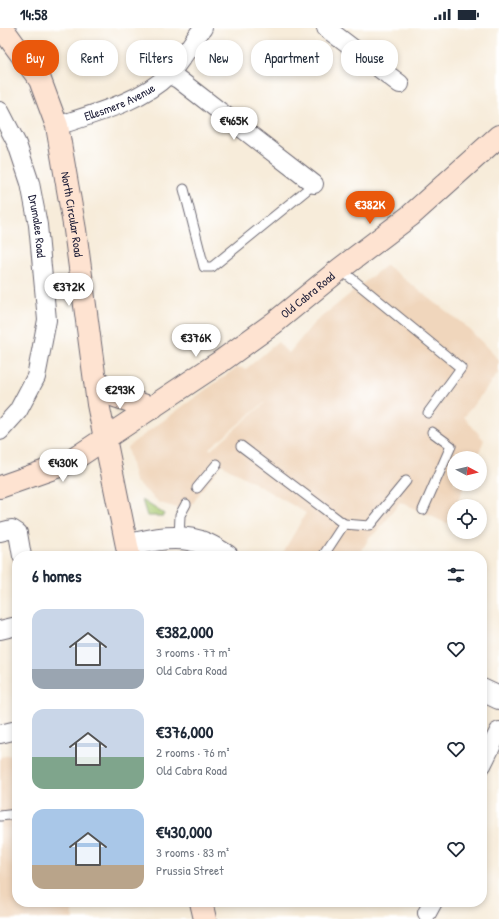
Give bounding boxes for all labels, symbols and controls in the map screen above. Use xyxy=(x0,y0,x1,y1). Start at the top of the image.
text: 14:58 xyxy=(20,4,47,25)
chip: Buy xyxy=(12,40,59,76)
chip: Rent xyxy=(67,40,118,76)
chip: Filters xyxy=(126,40,187,76)
chip: New xyxy=(195,40,243,76)
chip: Apartment xyxy=(251,40,333,76)
chip: House xyxy=(341,40,398,76)
street label: Ellesmere Avenue xyxy=(82,79,158,125)
pin: €465K xyxy=(206,107,262,141)
text: €465K xyxy=(220,111,248,129)
street label: North Circular Road xyxy=(57,170,88,258)
pin: €382K xyxy=(342,191,398,225)
street label: Drumalee Road xyxy=(24,193,50,259)
text: €382K xyxy=(355,195,385,213)
street label: Old Cabra Road xyxy=(277,267,339,322)
pin: €372K xyxy=(41,273,97,307)
text: €372K xyxy=(53,277,85,295)
pin: €376K xyxy=(168,324,224,358)
text: €376K xyxy=(181,328,211,346)
pin: €293K xyxy=(92,376,148,410)
text: €293K xyxy=(105,380,135,398)
pin: €430K xyxy=(35,449,91,483)
north arrow xyxy=(447,451,487,491)
map controls xyxy=(447,451,487,539)
text: €430K xyxy=(48,453,78,471)
button: locate xyxy=(447,499,487,539)
text: 6 homes xyxy=(32,564,82,587)
icon: filters xyxy=(445,564,467,586)
text: €382,000 xyxy=(156,620,213,643)
icon: home xyxy=(64,625,112,673)
icon: heart xyxy=(445,638,467,660)
text: 3 rooms · 77 m² xyxy=(156,643,230,661)
text: Old Cabra Road xyxy=(156,661,227,679)
text: €376,000 xyxy=(156,720,213,743)
icon: home xyxy=(64,725,112,773)
icon: heart xyxy=(445,738,467,760)
text: 2 rooms · 76 m² xyxy=(156,743,229,761)
text: Old Cabra Road xyxy=(156,761,227,779)
text: €430,000 xyxy=(156,820,212,843)
icon: home xyxy=(64,825,112,873)
icon: heart xyxy=(445,838,467,860)
text: 3 rooms · 83 m² xyxy=(156,843,229,861)
text: Prussia Street xyxy=(156,861,224,879)

